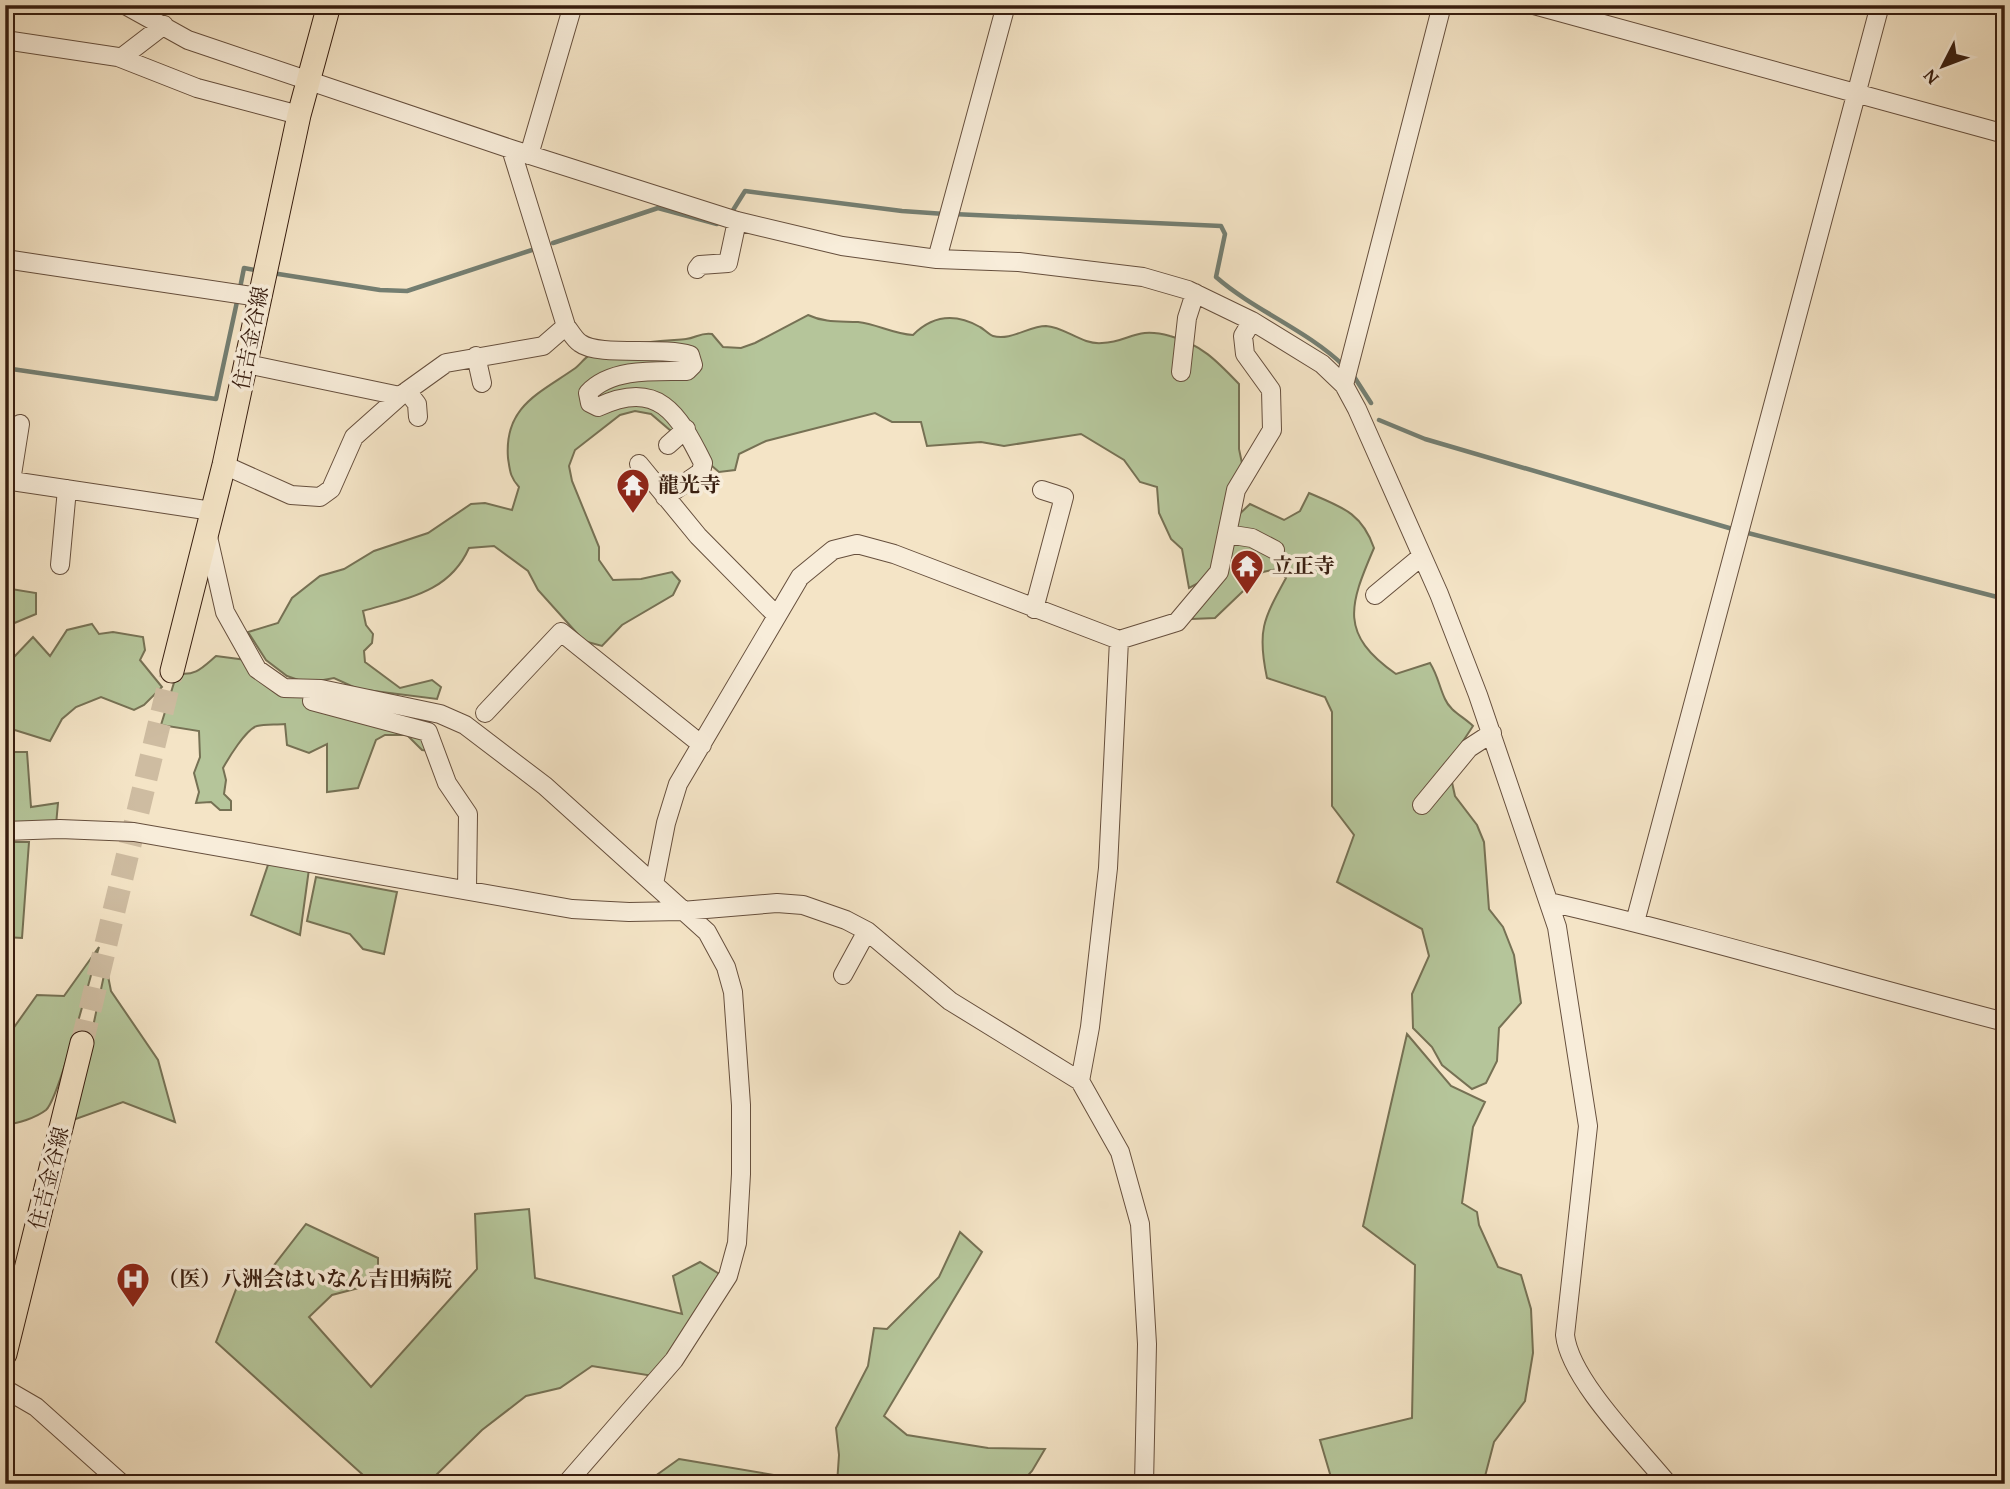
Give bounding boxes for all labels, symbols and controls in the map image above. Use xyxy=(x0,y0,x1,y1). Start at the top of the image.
north arrow xyxy=(1909,32,1979,102)
text: N xyxy=(1916,63,1945,91)
street label: 住吉金谷線 xyxy=(225,283,276,392)
temple icon: 龍光寺 xyxy=(614,466,652,515)
place label: 龍光寺 xyxy=(658,469,721,500)
temple icon: 立正寺 xyxy=(1228,547,1266,596)
place label: 立正寺 xyxy=(1272,550,1335,581)
street label: 住吉金谷線 xyxy=(21,1123,76,1233)
hospital icon: （医）八洲会はいなん吉田病院 xyxy=(114,1260,152,1309)
place label: （医）八洲会はいなん吉田病院 xyxy=(158,1263,452,1294)

